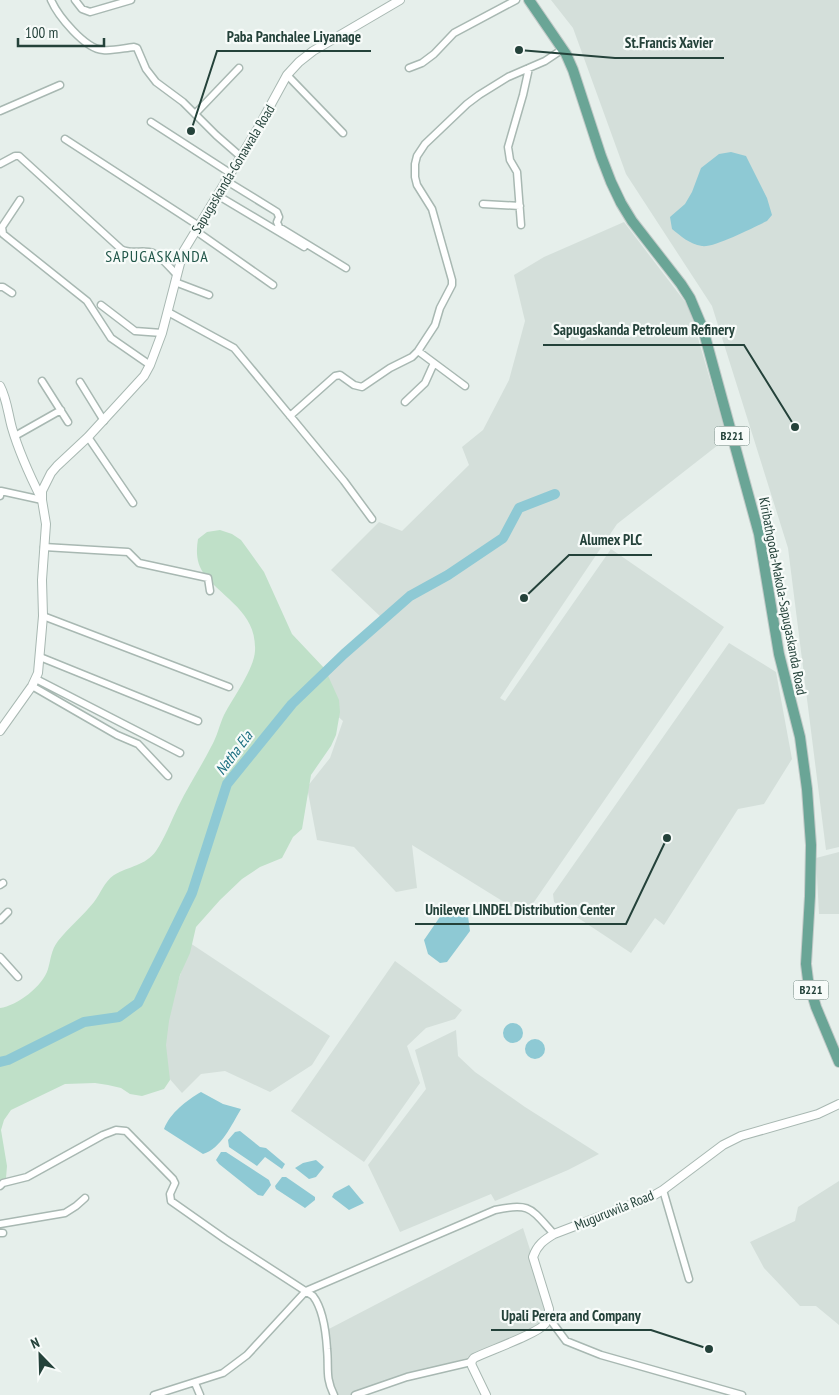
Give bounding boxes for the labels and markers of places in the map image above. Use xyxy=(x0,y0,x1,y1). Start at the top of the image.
callout: Paba Panchalee Liyanage xyxy=(217,21,371,51)
callout: St.Francis Xavier xyxy=(615,28,724,58)
callout: Sapugaskanda Petroleum Refinery xyxy=(543,315,744,345)
callout: Alumex PLC xyxy=(569,525,652,555)
callout: Unilever LINDEL Distribution Center xyxy=(415,894,626,924)
callout: Upali Perera and Company xyxy=(491,1300,651,1330)

